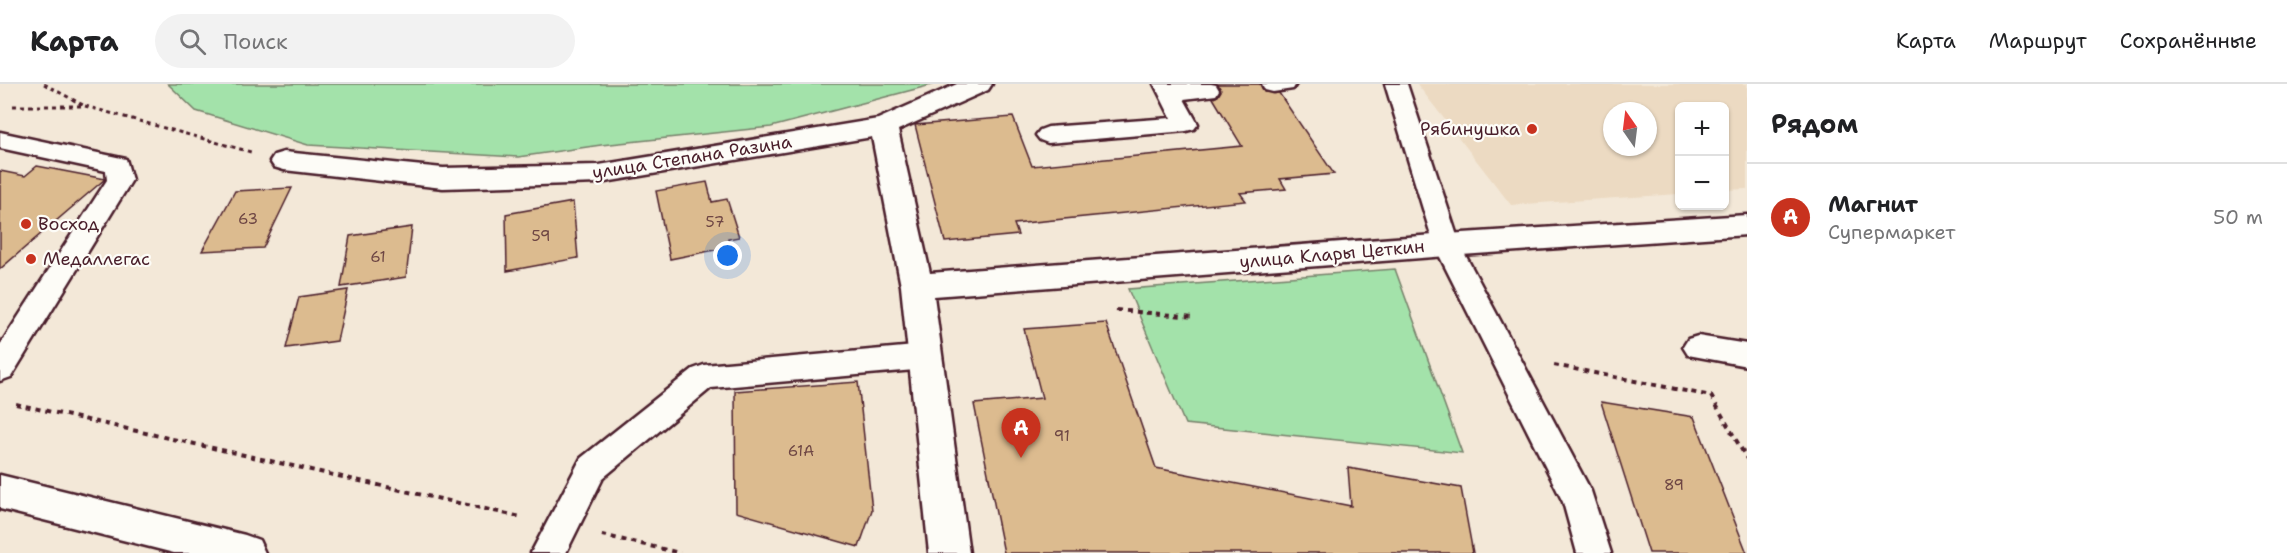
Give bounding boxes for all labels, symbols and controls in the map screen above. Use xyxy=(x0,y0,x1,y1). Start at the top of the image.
search box xyxy=(155,14,575,68)
text: Карта xyxy=(30,22,119,60)
icon: search xyxy=(176,25,209,58)
text: Поиск xyxy=(224,27,288,56)
text: Карта xyxy=(1896,27,1956,55)
text: Маршрут xyxy=(1989,27,2087,55)
text: Сохранённые xyxy=(2120,27,2257,55)
north arrow xyxy=(1603,102,1657,156)
map controls xyxy=(1675,102,1729,210)
button: + xyxy=(1675,102,1729,156)
text: Рядом xyxy=(1771,106,1858,141)
place label: Рябинушка xyxy=(1420,117,1520,141)
marker: Рябинушка xyxy=(1525,122,1539,136)
street label: улица Степана Разина xyxy=(591,129,793,185)
button: − xyxy=(1675,156,1729,210)
text: Магнит xyxy=(1828,190,1918,219)
text: A xyxy=(1783,204,1798,230)
text: 50 m xyxy=(2213,204,2263,230)
house number: 63 xyxy=(238,209,258,229)
place label: Восход xyxy=(38,212,100,236)
house number: 57 xyxy=(706,212,724,232)
marker: Восход xyxy=(19,217,33,231)
text: Супермаркет xyxy=(1828,219,1955,245)
house number: 59 xyxy=(532,226,550,246)
street label: улица Клары Цеткин xyxy=(1238,234,1426,274)
your location xyxy=(713,241,742,270)
place label: Медаллегас xyxy=(43,247,150,271)
house number: 61 xyxy=(370,247,386,267)
marker: Медаллегас xyxy=(24,252,38,266)
pin: A xyxy=(1002,408,1040,458)
house number: 91 xyxy=(1054,426,1070,446)
house number: 61А xyxy=(788,441,814,461)
house number: 89 xyxy=(1664,475,1684,495)

